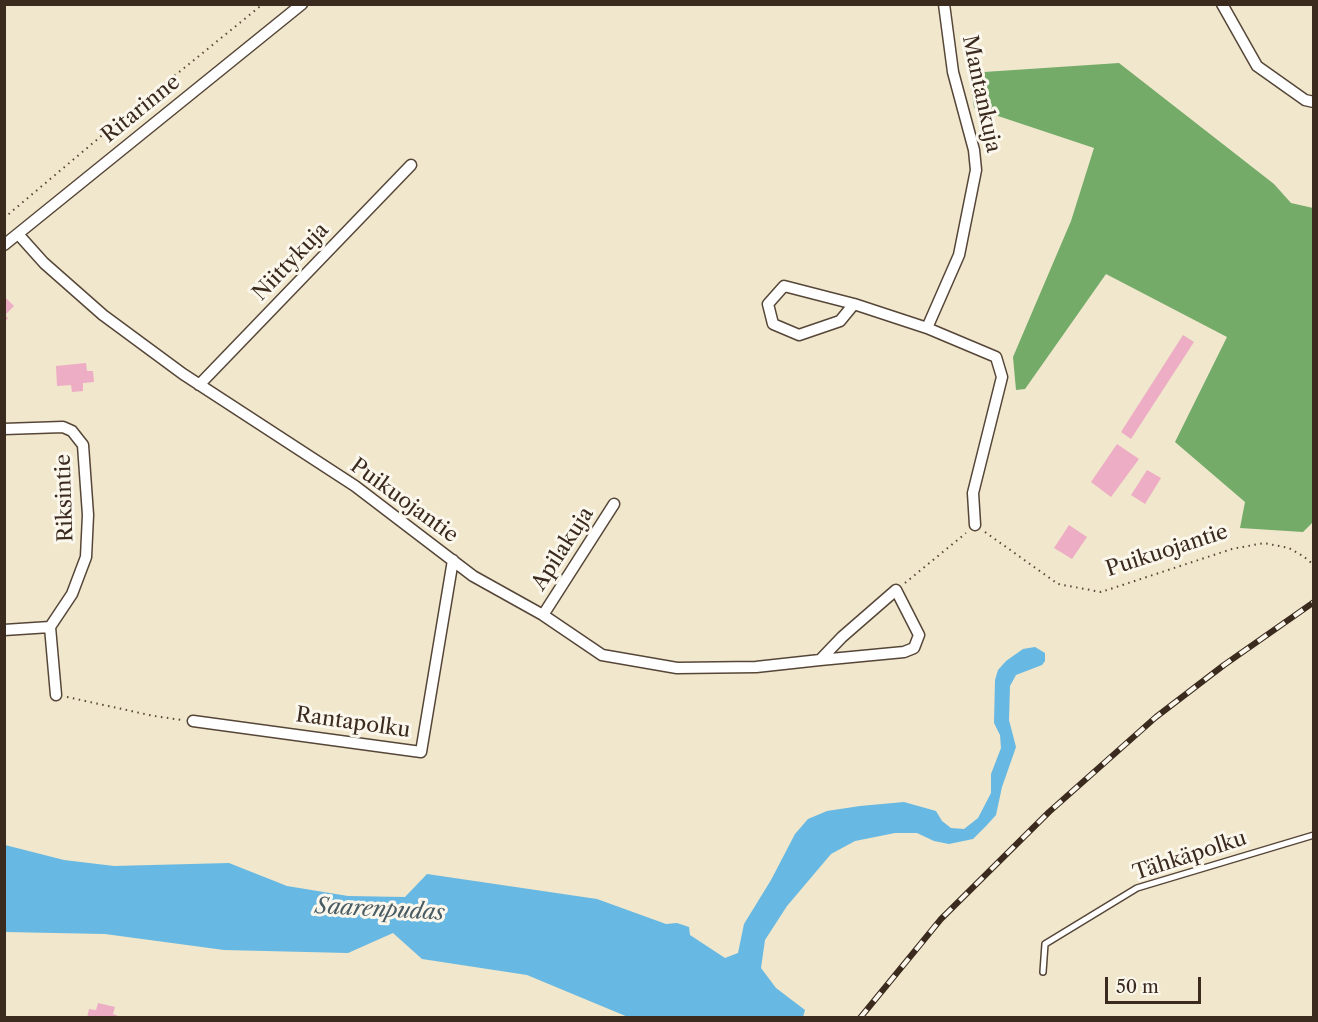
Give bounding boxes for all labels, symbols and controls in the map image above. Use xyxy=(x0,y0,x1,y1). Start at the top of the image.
street label: Mantankuja xyxy=(956,33,1006,155)
street label: Ritarinne xyxy=(97,70,185,148)
street label: Niittykuja xyxy=(248,218,334,306)
street label: Riksintie xyxy=(51,454,79,542)
street label: Puikuojantie xyxy=(345,454,463,548)
street label: Apilakuja xyxy=(527,503,599,595)
street label: Puikuojantie xyxy=(1103,519,1231,583)
street label: Rantapolku xyxy=(294,703,412,743)
street label: Tähkäpolku xyxy=(1130,826,1250,886)
water label: Saarenpudas xyxy=(315,893,445,927)
scale bar xyxy=(1108,965,1204,1003)
text: 50 m xyxy=(1116,976,1159,998)

